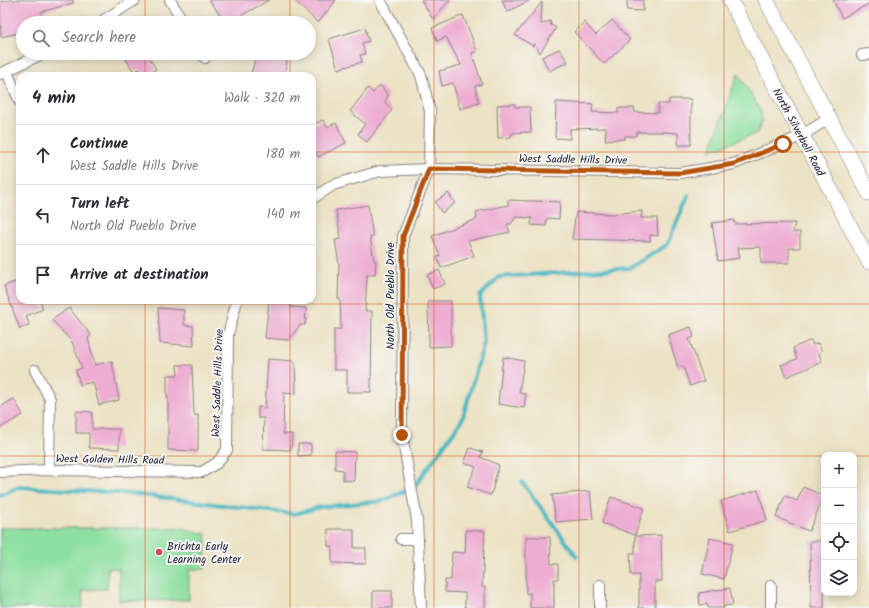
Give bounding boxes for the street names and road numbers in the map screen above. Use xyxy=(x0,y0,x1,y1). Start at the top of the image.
street label: North Silverbell Road xyxy=(767,85,829,180)
street label: West Saddle Hills Drive xyxy=(519,150,627,170)
street label: North Old Pueblo Drive xyxy=(382,242,400,350)
street label: West Saddle Hills Drive xyxy=(207,329,229,438)
street label: West Golden Hills Road xyxy=(56,450,165,470)

